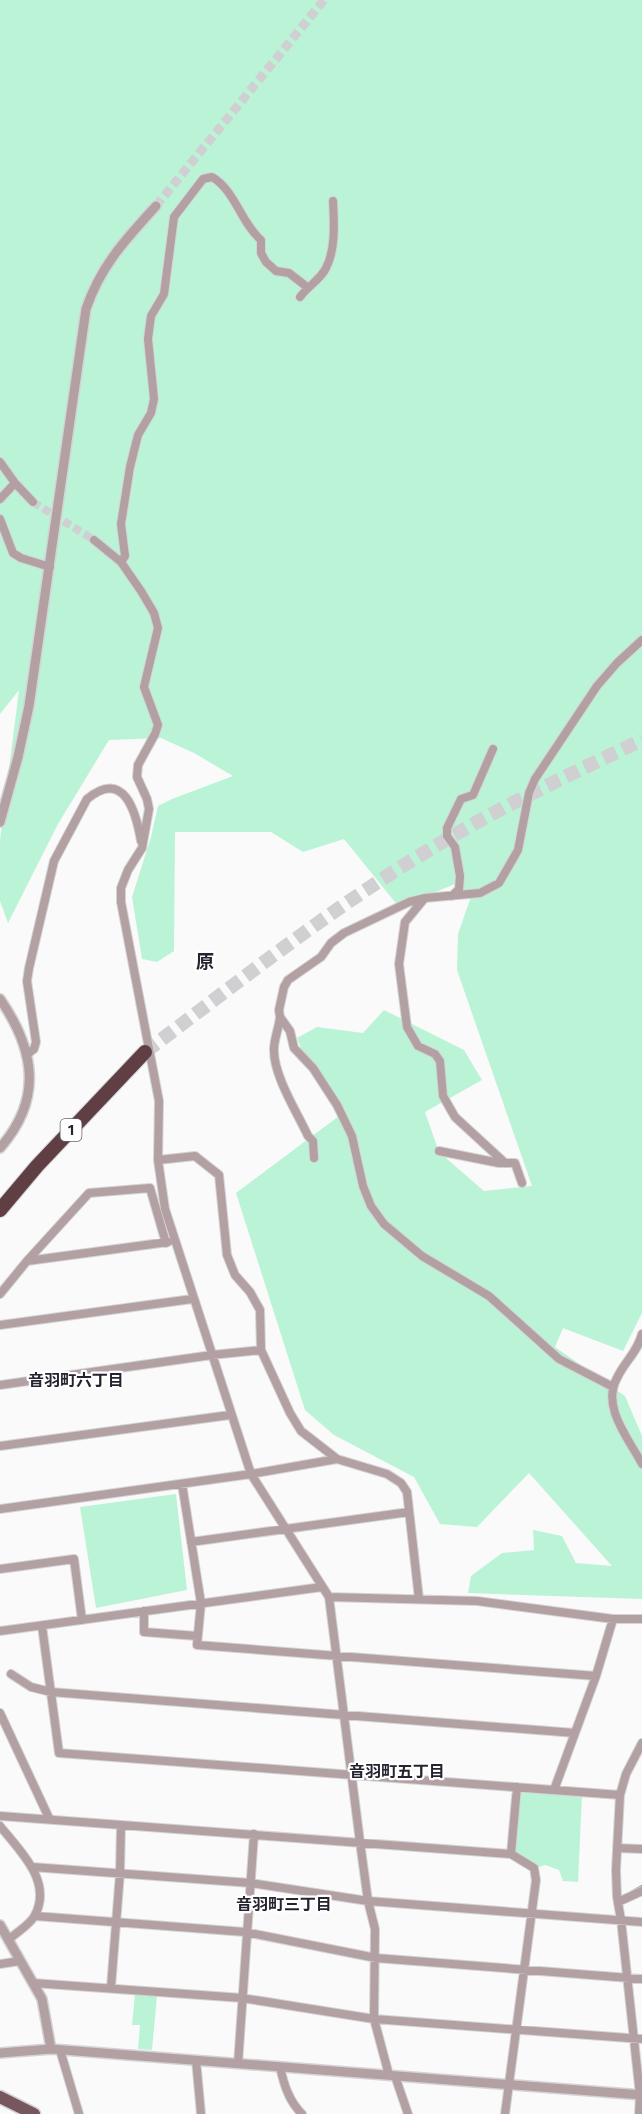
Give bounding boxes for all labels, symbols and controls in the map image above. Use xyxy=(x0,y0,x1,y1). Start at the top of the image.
district label: 原 xyxy=(196,951,214,973)
road number: 1 xyxy=(60,1119,82,1141)
district label: 音羽町六丁目 xyxy=(28,1371,124,1390)
district label: 音羽町五丁目 xyxy=(349,1762,445,1781)
district label: 音羽町三丁目 xyxy=(236,1895,332,1914)

